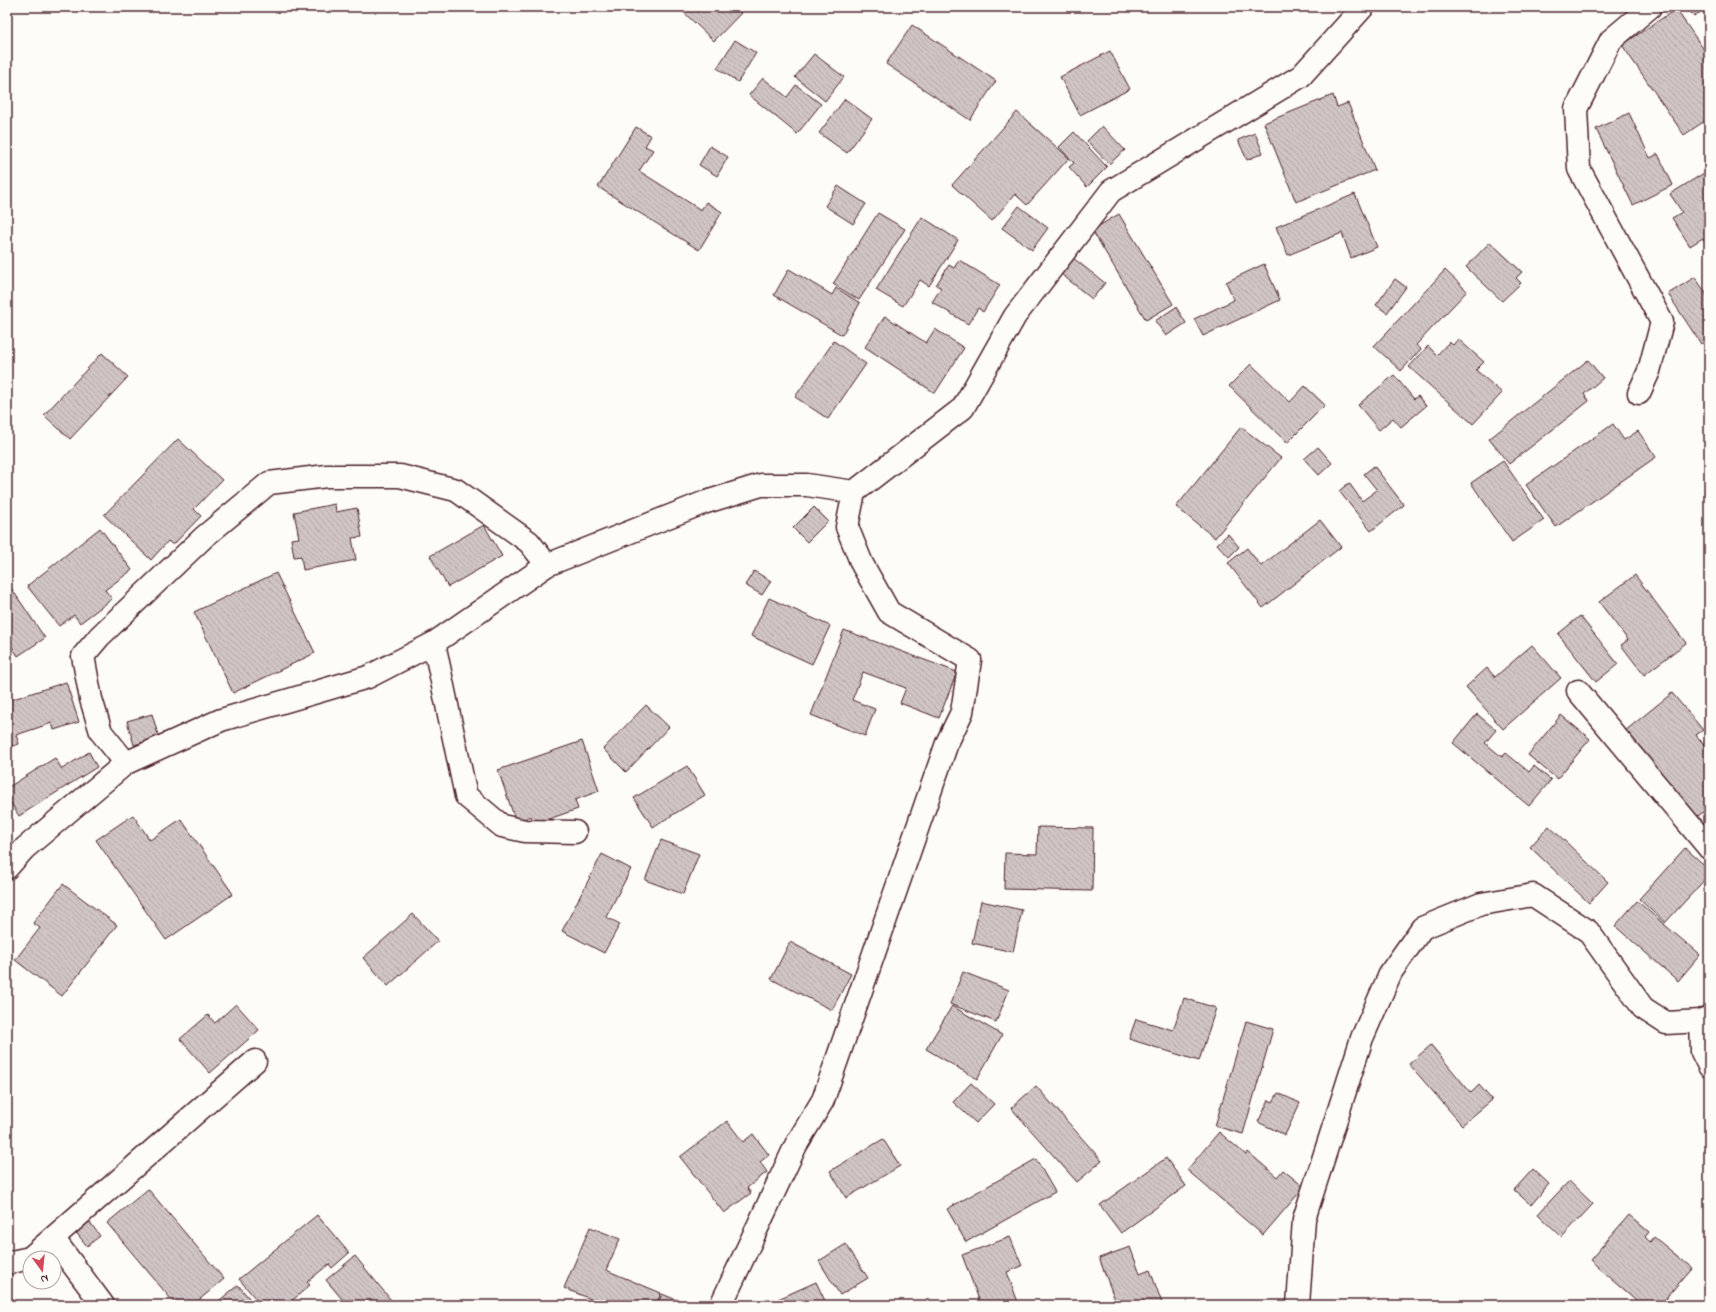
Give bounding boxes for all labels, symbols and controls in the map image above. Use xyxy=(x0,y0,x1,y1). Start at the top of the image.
north arrow xyxy=(22,1250,62,1290)
text: N xyxy=(39,1270,50,1287)

